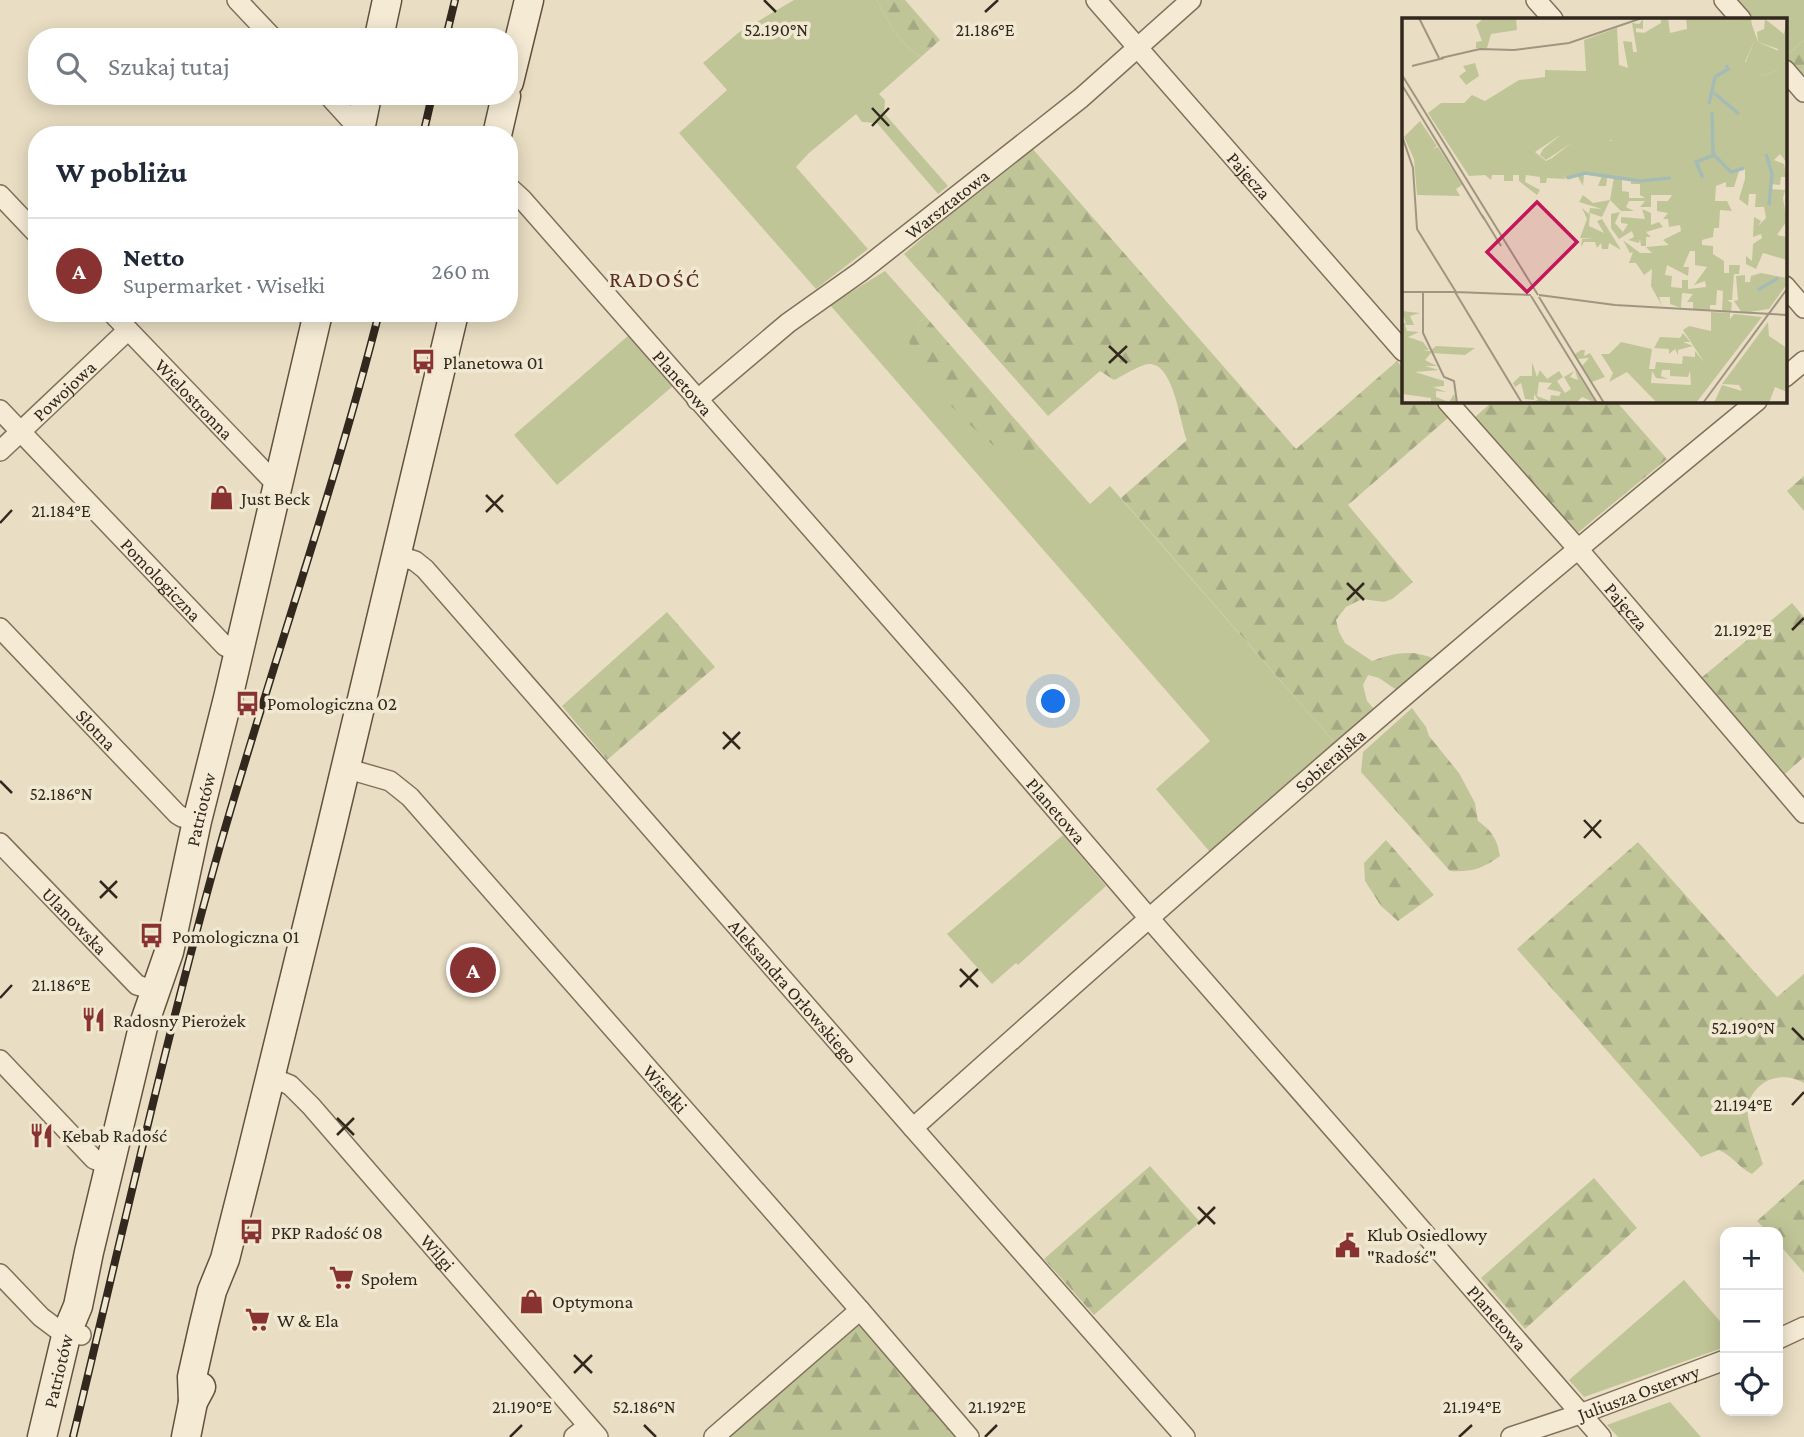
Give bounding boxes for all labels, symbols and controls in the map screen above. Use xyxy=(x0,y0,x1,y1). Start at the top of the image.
inset map xyxy=(1402,18,1786,402)
text: 52.190°N xyxy=(744,20,808,40)
text: 21.186°E xyxy=(956,20,1015,40)
search box xyxy=(28,28,518,105)
icon: search xyxy=(52,48,90,86)
text: Szukaj tutaj xyxy=(108,52,230,81)
street label: Pajęcza xyxy=(1223,148,1275,204)
text: W pobliżu xyxy=(56,155,187,188)
street label: Warsztatowa xyxy=(901,164,993,243)
text: Netto xyxy=(123,243,185,272)
text: A xyxy=(72,258,86,284)
text: 260 m xyxy=(432,258,490,284)
district label: RADOŚĆ xyxy=(609,266,701,292)
text: Supermarket · Wisełki xyxy=(123,272,325,298)
street label: Planetowa xyxy=(649,346,717,420)
bus stop icon: Planetowa 01 xyxy=(409,348,437,376)
place label: Planetowa 01 xyxy=(443,352,544,373)
street label: Wielostronna xyxy=(151,355,238,444)
street label: Powojowa xyxy=(29,356,100,426)
shop icon: Just Beck xyxy=(207,484,235,512)
place label: Just Beck xyxy=(239,488,311,509)
text: 21.184°E xyxy=(31,501,91,521)
street label: Pomologiczna xyxy=(117,534,206,626)
street label: Pajęcza xyxy=(1601,579,1653,635)
text: 21.192°E xyxy=(1714,620,1772,640)
your location xyxy=(1036,684,1070,718)
bus stop icon: Pomologiczna 02 xyxy=(233,689,261,717)
place label: Pomologiczna 02 xyxy=(267,693,397,714)
street label: Słotna xyxy=(72,705,121,755)
street label: Sobierajska xyxy=(1291,724,1370,797)
street label: Patriotów xyxy=(182,770,220,848)
street label: Planetowa xyxy=(1022,774,1091,848)
text: 52.186°N xyxy=(29,784,93,804)
street label: Ulanowska xyxy=(38,883,112,959)
street label: Aleksandra Orłowskiego xyxy=(725,915,862,1068)
bus stop icon: Pomologiczna 01 xyxy=(138,922,166,950)
place label: Pomologiczna 01 xyxy=(172,926,299,947)
pin: A xyxy=(450,944,496,996)
text: 21.186°E xyxy=(32,975,91,995)
restaurant icon: Radosny Pierożek xyxy=(79,1006,107,1034)
place label: Radosny Pierożek xyxy=(113,1010,247,1031)
text: 52.190°N xyxy=(1711,1018,1775,1038)
street label: Wisełki xyxy=(638,1060,692,1117)
text: 21.194°E xyxy=(1714,1095,1773,1115)
restaurant icon: Kebab Radość xyxy=(28,1121,56,1149)
place label: Kebab Radość xyxy=(62,1125,167,1146)
bus stop icon: PKP Radość 08 xyxy=(237,1218,265,1246)
place label: PKP Radość 08 xyxy=(271,1222,383,1243)
place label: Klub Osiedlowy "Radość" xyxy=(1367,1224,1487,1267)
map controls xyxy=(1720,1227,1783,1416)
button: + xyxy=(1720,1227,1783,1290)
street label: Wilgi xyxy=(416,1230,459,1275)
public building icon: Klub Osiedlowy "Radość" xyxy=(1333,1231,1361,1259)
supermarket icon: Społem xyxy=(327,1264,355,1292)
place label: Społem xyxy=(361,1268,418,1289)
street label: Planetowa xyxy=(1463,1281,1531,1355)
shop icon: Optymona xyxy=(518,1287,546,1315)
button: − xyxy=(1720,1290,1783,1353)
place label: Optymona xyxy=(552,1291,634,1312)
supermarket icon: W & Ela xyxy=(243,1306,271,1334)
place label: W & Ela xyxy=(277,1310,339,1331)
street label: Patriotów xyxy=(39,1332,77,1410)
button: locate xyxy=(1720,1353,1783,1416)
street label: Juliusza Osterwy xyxy=(1573,1360,1702,1426)
text: 21.190°E xyxy=(492,1397,552,1417)
text: 52.186°N xyxy=(612,1397,676,1417)
text: 21.192°E xyxy=(968,1397,1026,1417)
text: 21.194°E xyxy=(1443,1397,1502,1417)

